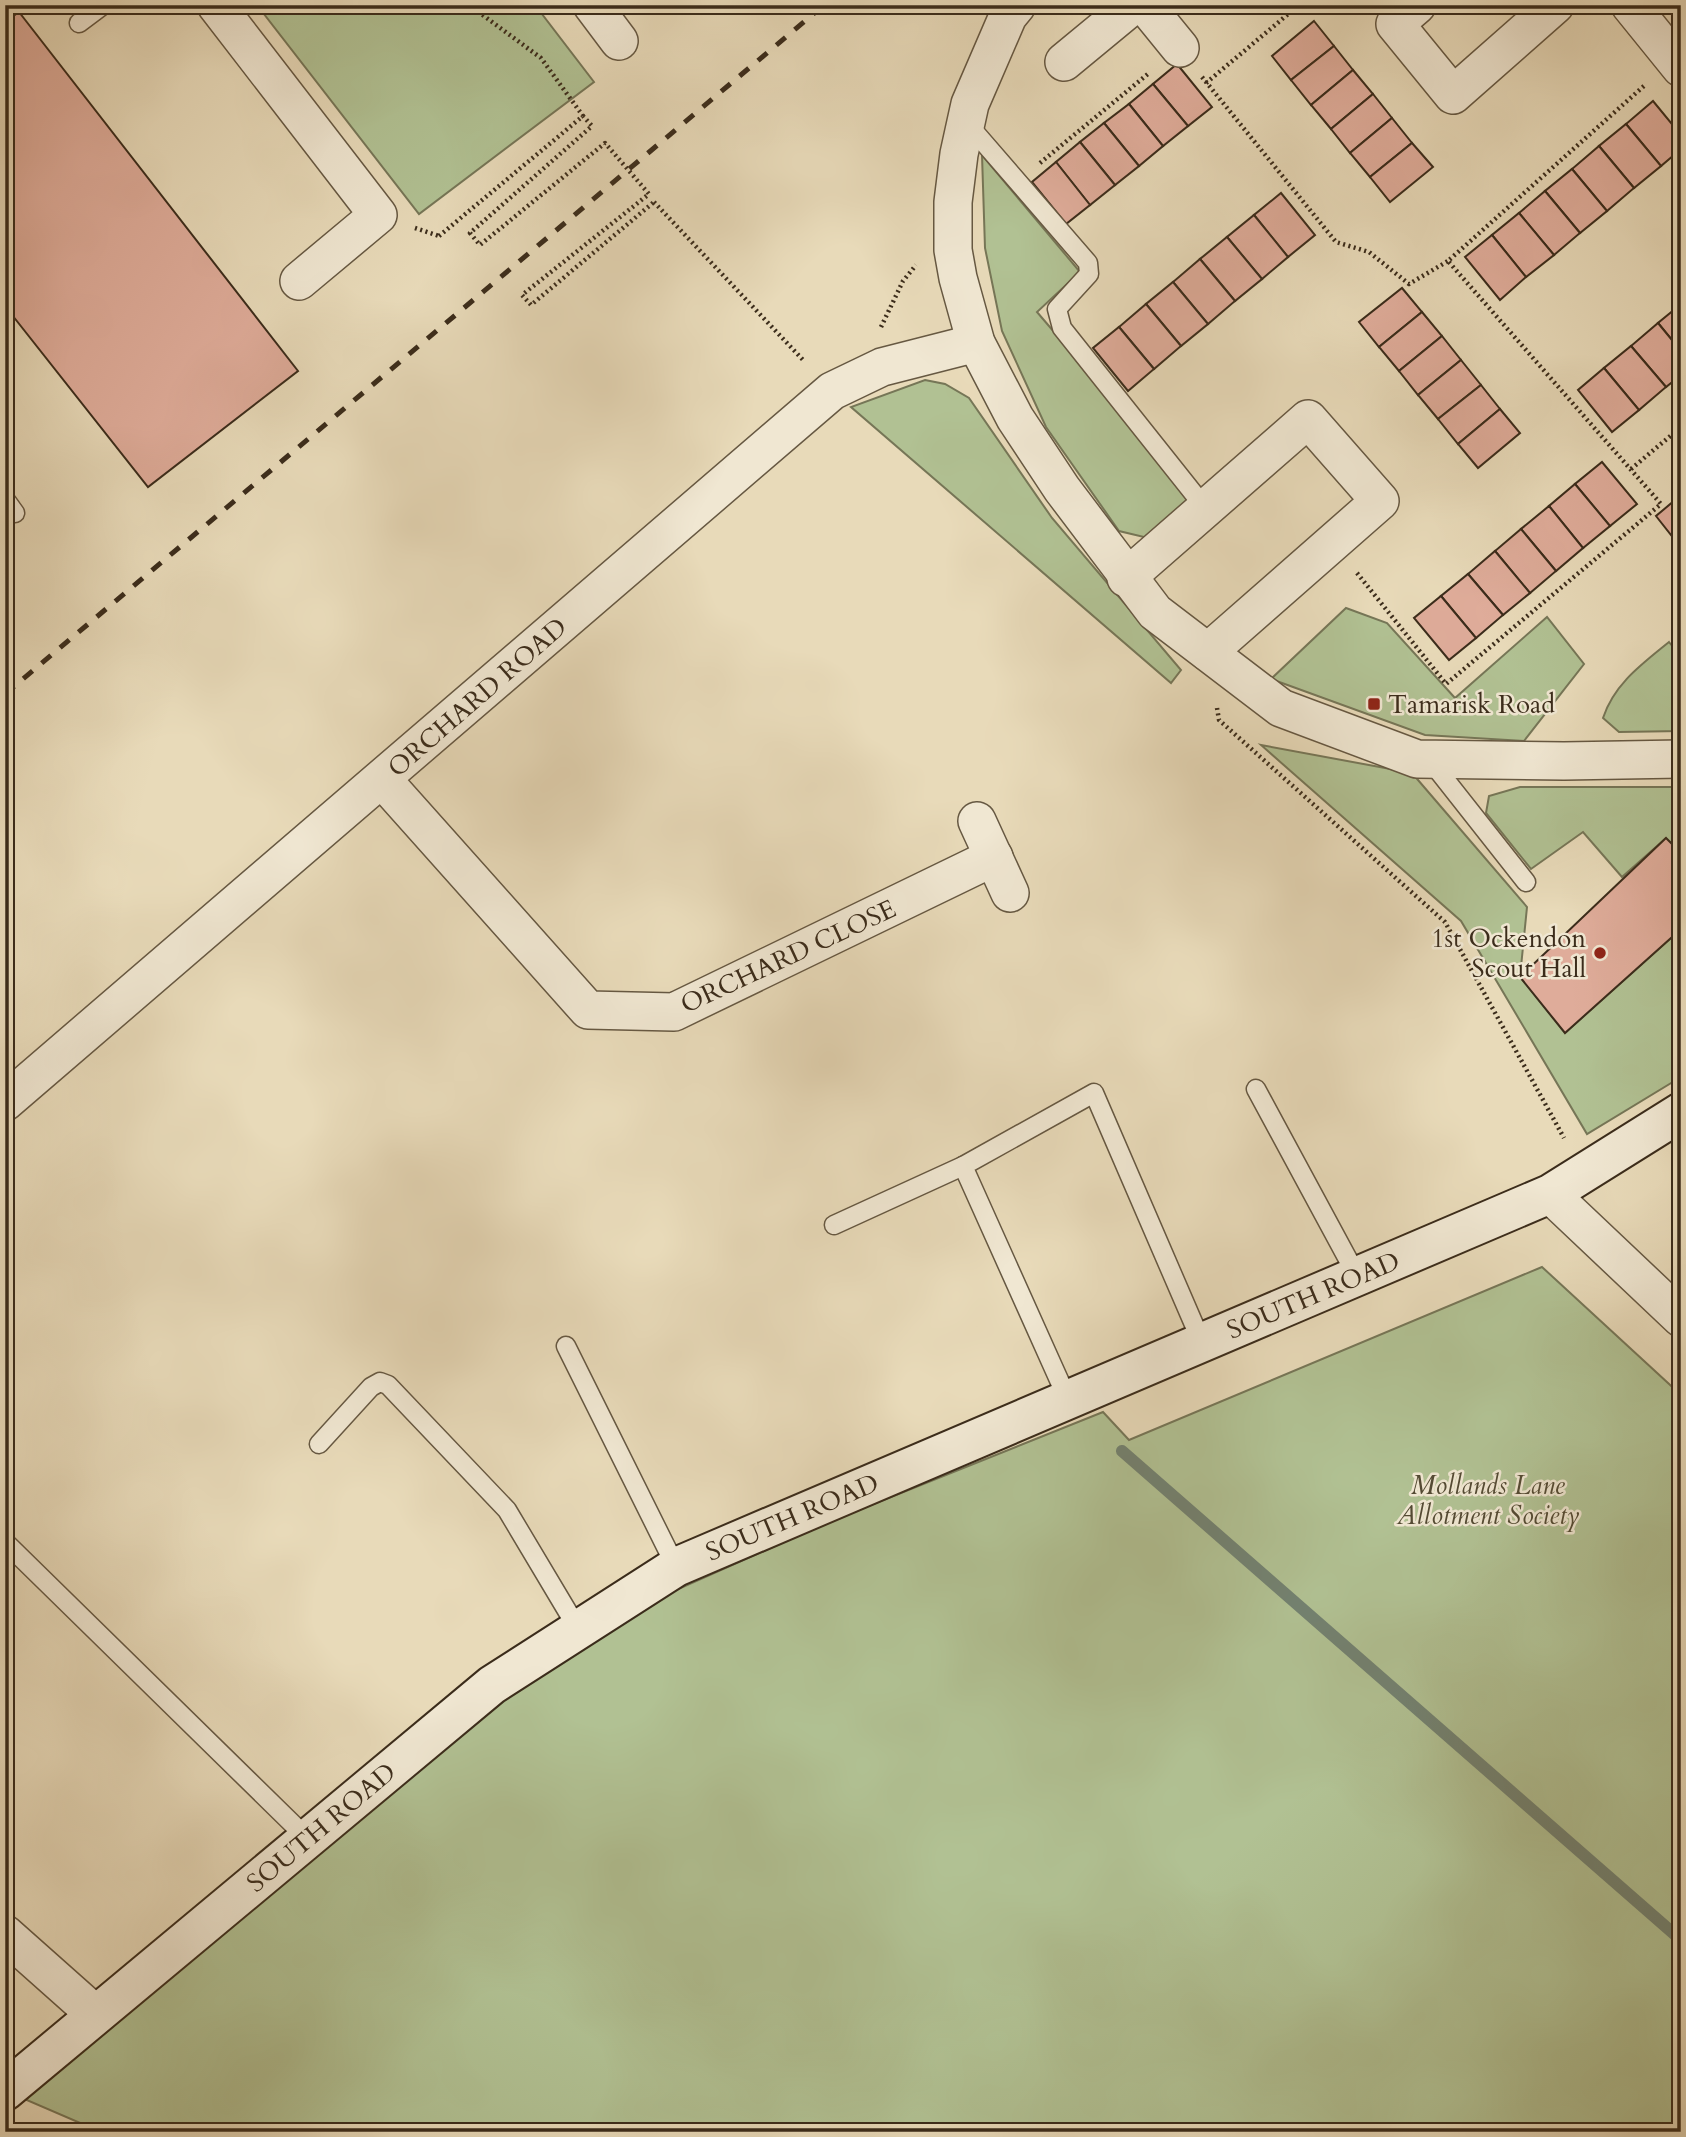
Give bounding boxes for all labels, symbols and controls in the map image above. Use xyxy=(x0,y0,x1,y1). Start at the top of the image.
street label: ORCHARD ROAD xyxy=(380,610,574,785)
place label: Tamarisk Road xyxy=(1388,687,1555,722)
marker: Tamarisk Road xyxy=(1366,696,1382,712)
street label: ORCHARD CLOSE xyxy=(675,891,902,1022)
place label: 1st Ockendon Scout Hall xyxy=(1431,921,1586,986)
marker: 1st Ockendon Scout Hall xyxy=(1592,945,1608,961)
street label: SOUTH ROAD xyxy=(1221,1243,1405,1348)
street label: SOUTH ROAD xyxy=(700,1465,884,1570)
park label: Mollands Lane Allotment Society xyxy=(1396,1468,1580,1533)
street label: SOUTH ROAD xyxy=(239,1755,403,1900)

